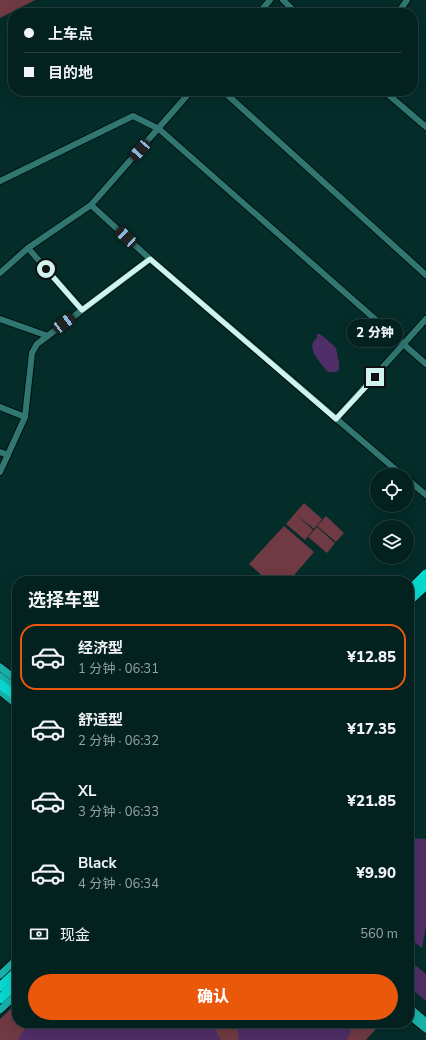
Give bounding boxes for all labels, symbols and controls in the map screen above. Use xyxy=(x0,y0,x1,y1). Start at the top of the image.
text: 上车点 xyxy=(48,24,93,44)
text: 目的地 xyxy=(48,63,93,83)
car xyxy=(128,137,152,163)
car xyxy=(113,224,139,250)
route start xyxy=(37,260,55,278)
car xyxy=(51,311,77,335)
callout: 2 分钟 xyxy=(347,319,403,347)
text: 2 分钟 xyxy=(356,324,394,342)
route end xyxy=(366,368,384,386)
map controls xyxy=(370,468,414,564)
button: locate xyxy=(370,468,414,512)
button: layers xyxy=(370,520,414,564)
text: 选择车型 xyxy=(28,588,100,612)
text: 经济型 xyxy=(78,638,123,658)
icon: car xyxy=(30,639,66,675)
text: ¥12.85 xyxy=(347,647,396,667)
text: 1 分钟 · 06:31 xyxy=(78,660,159,678)
text: 舒适型 xyxy=(78,710,123,730)
icon: car xyxy=(30,711,66,747)
text: ¥17.35 xyxy=(347,719,396,739)
text: 2 分钟 · 06:32 xyxy=(78,732,159,750)
text: XL xyxy=(78,781,97,801)
icon: car xyxy=(30,783,66,819)
text: ¥21.85 xyxy=(347,791,396,811)
text: 3 分钟 · 06:33 xyxy=(78,803,159,821)
text: Black xyxy=(78,853,116,873)
icon: car xyxy=(30,855,66,891)
text: ¥9.90 xyxy=(356,863,396,883)
text: 4 分钟 · 06:34 xyxy=(78,875,159,893)
icon: cash xyxy=(28,923,50,945)
text: 现金 xyxy=(60,925,90,945)
text: 560 m xyxy=(360,925,398,943)
button: 确认 xyxy=(28,974,398,1020)

